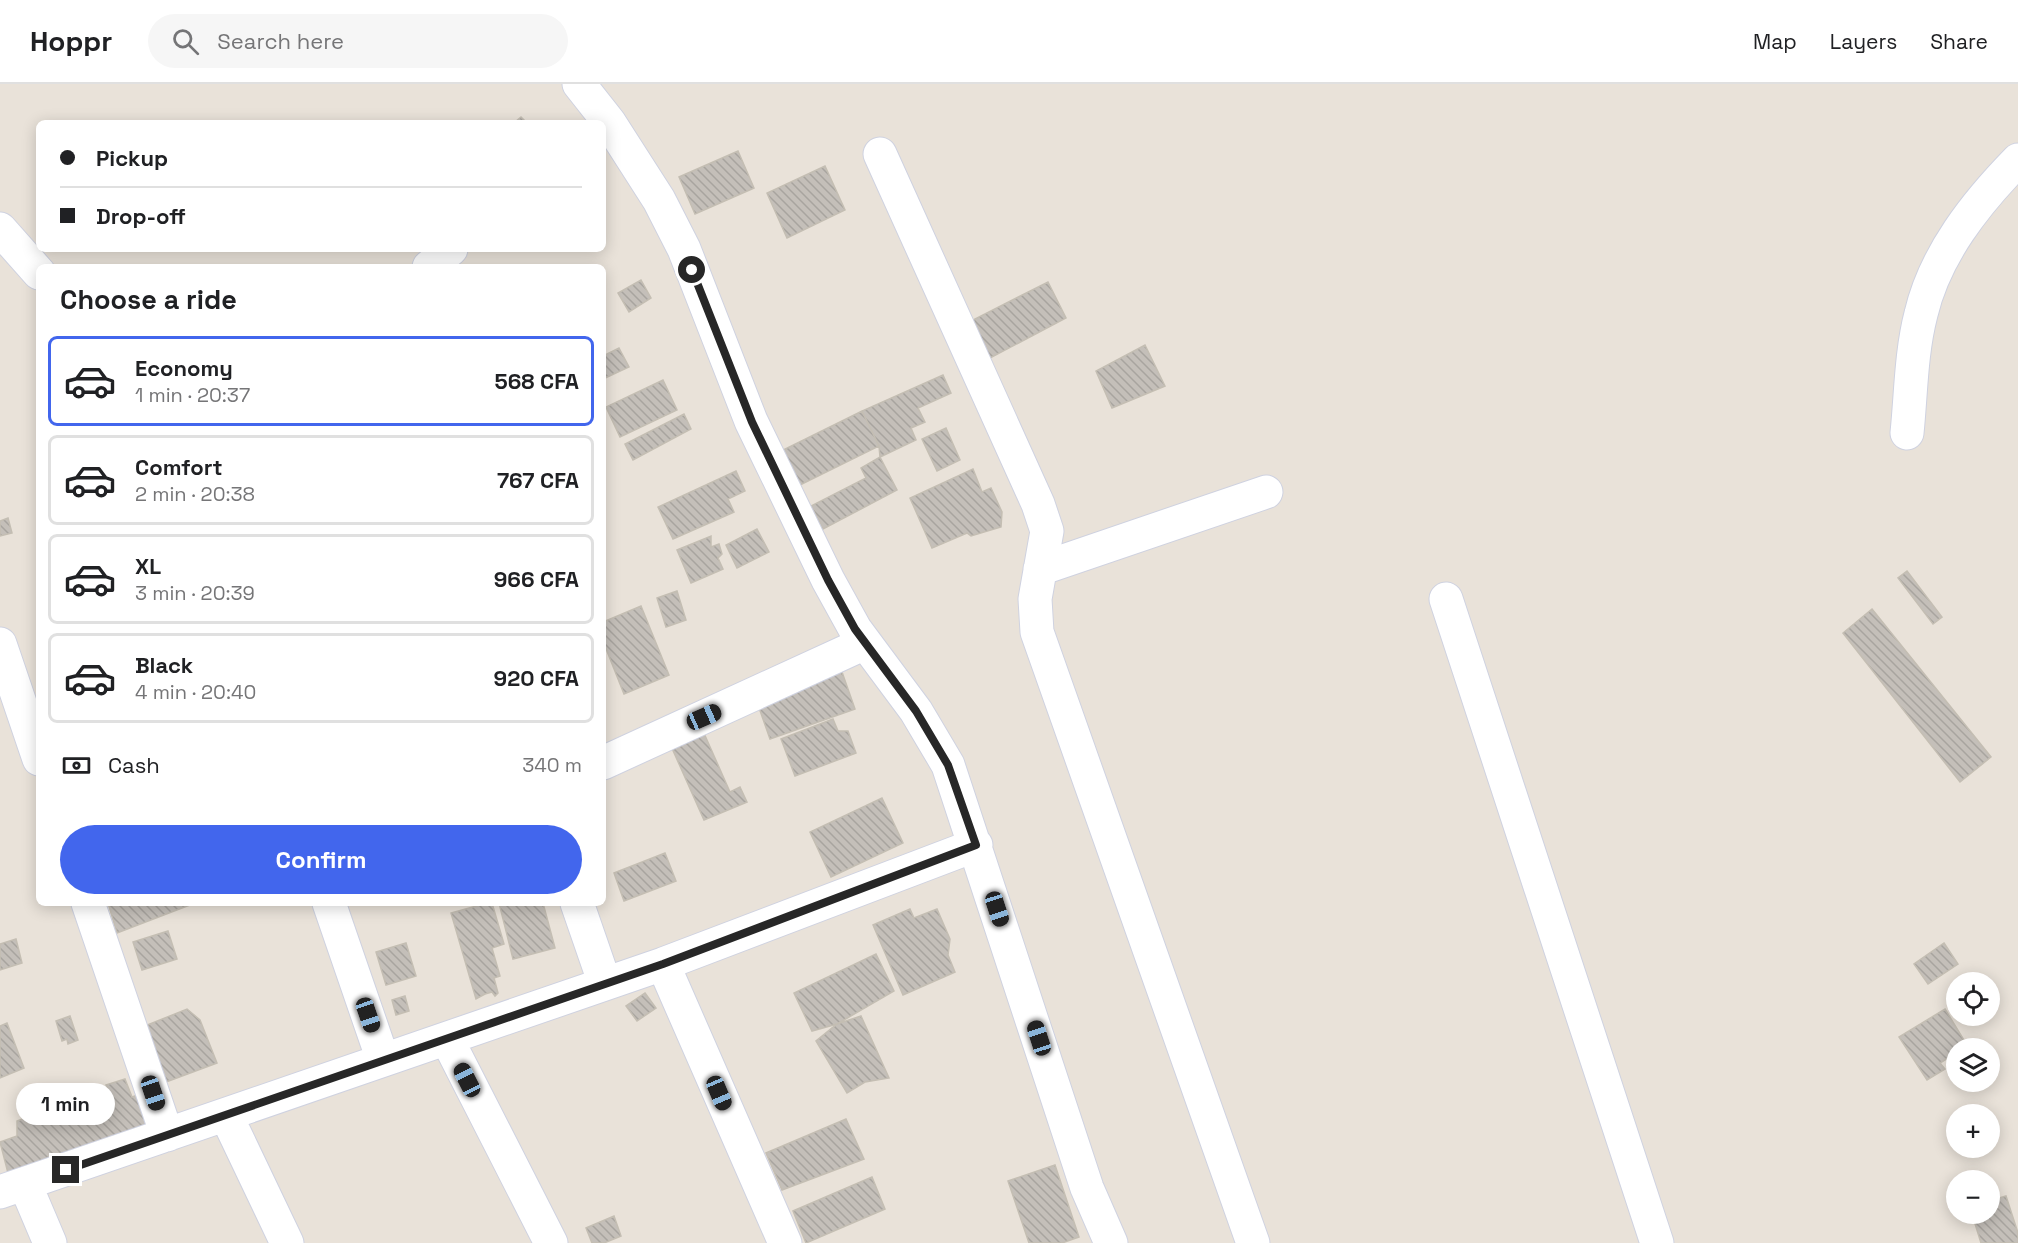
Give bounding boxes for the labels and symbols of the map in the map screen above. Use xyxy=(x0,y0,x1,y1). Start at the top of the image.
route start xyxy=(678,256,705,283)
car xyxy=(684,701,724,733)
car xyxy=(983,889,1011,929)
car xyxy=(354,995,382,1035)
car xyxy=(1025,1018,1053,1058)
car xyxy=(451,1060,483,1100)
car xyxy=(139,1073,167,1113)
car xyxy=(704,1073,734,1113)
callout: 1 min xyxy=(16,1083,116,1125)
route end xyxy=(52,1156,79,1183)

